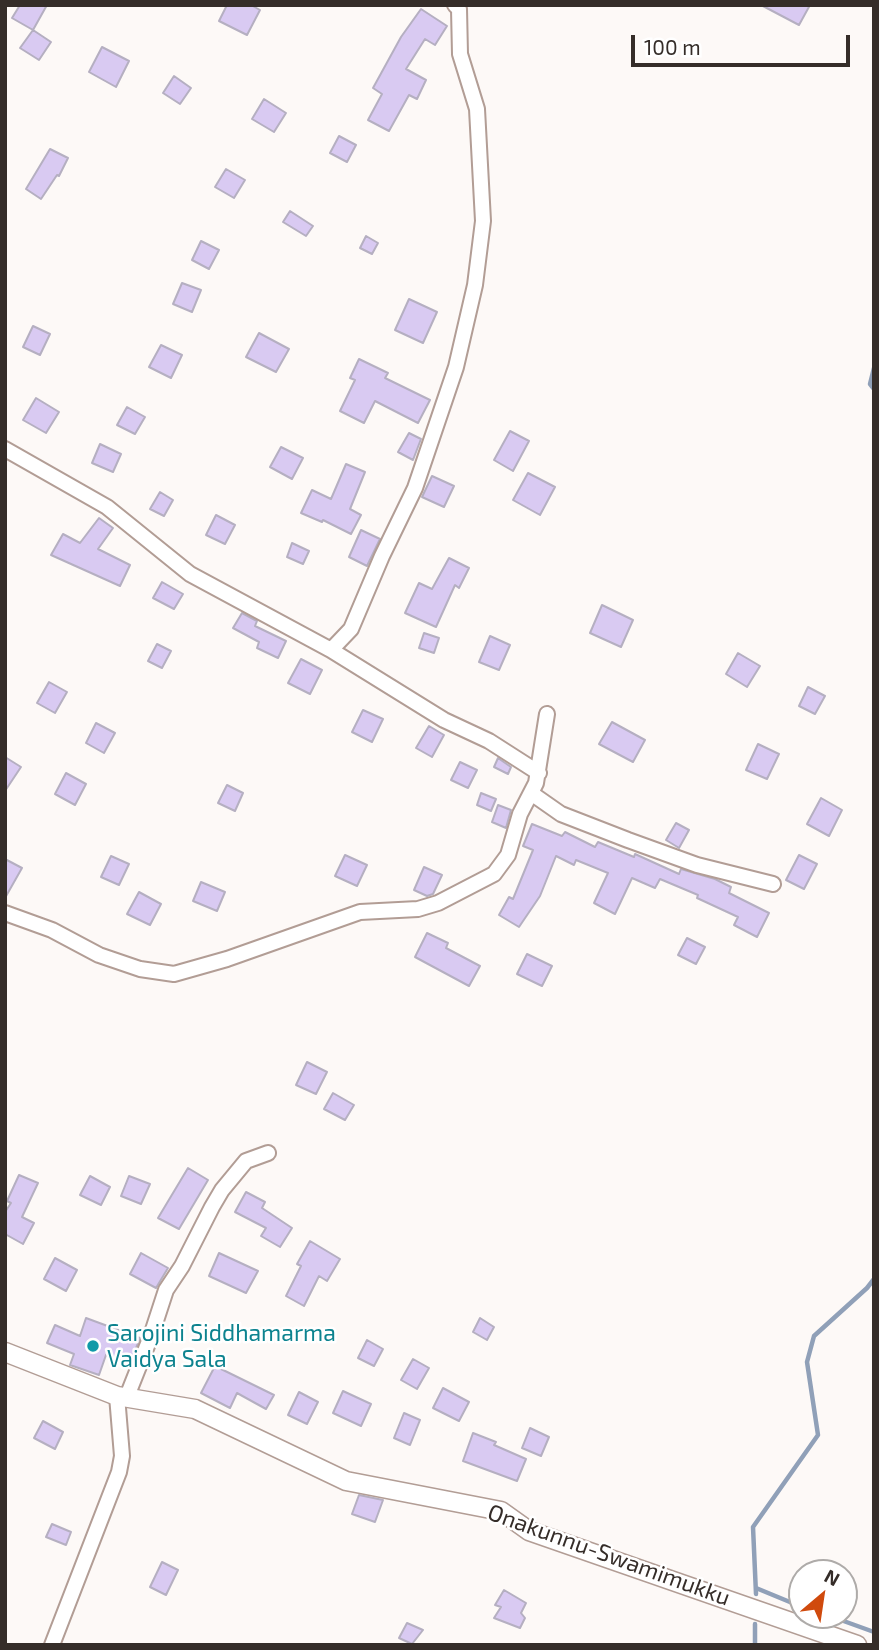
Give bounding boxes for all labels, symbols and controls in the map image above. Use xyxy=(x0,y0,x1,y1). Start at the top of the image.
scale bar xyxy=(634,21,853,65)
text: 100 m xyxy=(644,34,701,59)
place label: Sarojini Siddhamarma Vaidya Sala xyxy=(107,1319,336,1373)
marker: Sarojini Siddhamarma Vaidya Sala xyxy=(85,1338,101,1354)
street label: Onakunnu-Swamimukku xyxy=(484,1498,734,1612)
north arrow xyxy=(788,1559,858,1629)
text: N xyxy=(821,1564,844,1590)

